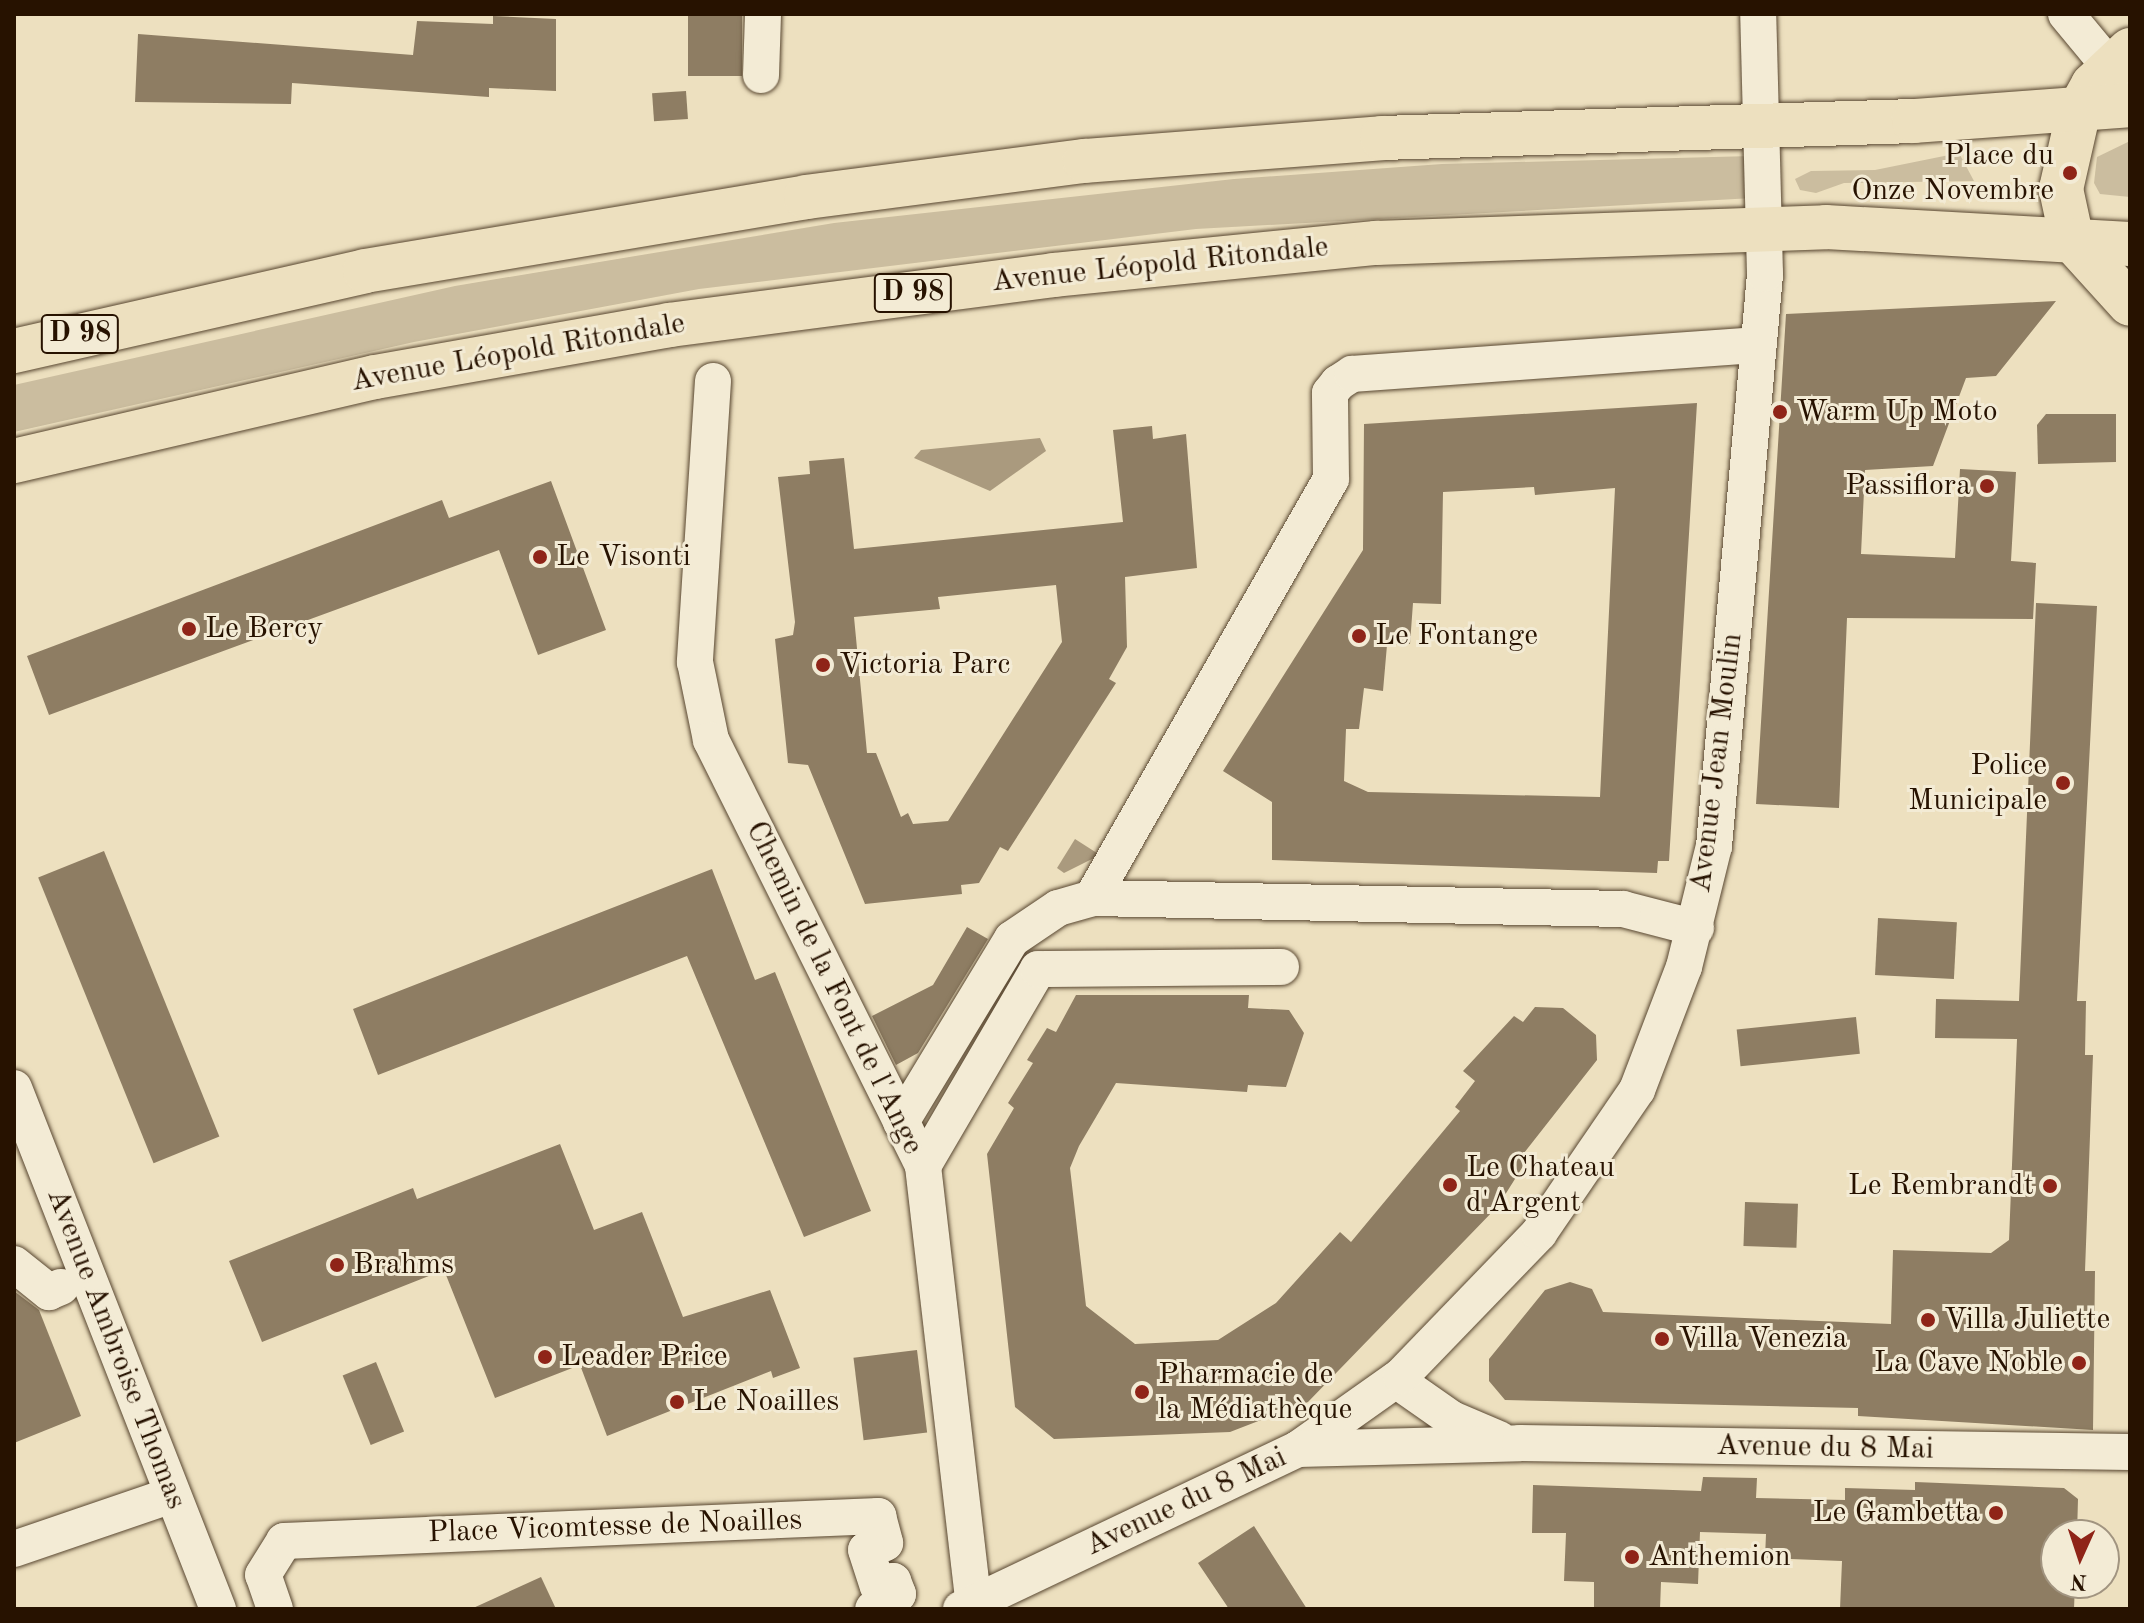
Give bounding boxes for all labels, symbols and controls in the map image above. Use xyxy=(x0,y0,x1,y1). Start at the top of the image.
place label: Place du Onze Novembre xyxy=(1851,138,2054,208)
marker: Place du Onze Novembre xyxy=(2061,164,2079,182)
street label: Avenue Léopold Ritondale xyxy=(990,229,1330,301)
road number: D 98 xyxy=(873,269,953,317)
street label: Avenue Léopold Ritondale xyxy=(348,306,688,400)
road number: D 98 xyxy=(40,310,120,358)
place label: Warm Up Moto xyxy=(1796,394,1998,430)
marker: Warm Up Moto xyxy=(1771,403,1789,421)
place label: Passiflora xyxy=(1845,468,1971,504)
marker: Passiflora xyxy=(1978,477,1996,495)
place label: Le Visonti xyxy=(556,539,691,575)
marker: Le Visonti xyxy=(531,548,549,566)
place label: Le Bercy xyxy=(205,611,323,647)
place label: Le Fontange xyxy=(1375,618,1538,654)
marker: Le Bercy xyxy=(180,620,198,638)
marker: Le Fontange xyxy=(1350,627,1368,645)
street label: Avenue Jean Moulin xyxy=(1683,631,1751,895)
place label: Victoria Parc xyxy=(839,647,1010,683)
marker: Victoria Parc xyxy=(814,656,832,674)
place label: Police Municipale xyxy=(1908,748,2047,818)
marker: Police Municipale xyxy=(2054,774,2072,792)
street label: Chemin de la Font de l'Ange xyxy=(738,815,930,1161)
place label: Le Chateau d'Argent xyxy=(1466,1150,1615,1220)
place label: Le Rembrandt xyxy=(1848,1168,2034,1204)
marker: Le Chateau d'Argent xyxy=(1441,1176,1459,1194)
marker: Le Rembrandt xyxy=(2041,1177,2059,1195)
street label: Avenue Ambroise Thomas xyxy=(38,1184,194,1514)
place label: Brahms xyxy=(353,1247,454,1283)
marker: Brahms xyxy=(328,1256,346,1274)
place label: Villa Juliette xyxy=(1944,1302,2110,1338)
marker: Villa Juliette xyxy=(1919,1311,1937,1329)
place label: Villa Venezia xyxy=(1678,1321,1848,1357)
marker: Villa Venezia xyxy=(1653,1330,1671,1348)
place label: Leader Price xyxy=(561,1339,728,1375)
place label: La Cave Noble xyxy=(1874,1345,2063,1381)
marker: Leader Price xyxy=(536,1348,554,1366)
marker: La Cave Noble xyxy=(2070,1354,2088,1372)
place label: Pharmacie de la Médiathèque xyxy=(1158,1357,1352,1428)
marker: Pharmacie de la Médiathèque xyxy=(1133,1383,1151,1401)
place label: Le Noailles xyxy=(693,1384,839,1420)
marker: Le Noailles xyxy=(668,1393,686,1411)
street label: Avenue du 8 Mai xyxy=(1716,1428,1934,1468)
street label: Avenue du 8 Mai xyxy=(1080,1440,1292,1564)
place label: Le Gambetta xyxy=(1812,1495,1980,1531)
street label: Place Vicomtesse de Noailles xyxy=(427,1502,803,1552)
marker: Le Gambetta xyxy=(1987,1504,2005,1522)
north arrow xyxy=(2040,1519,2120,1599)
place label: Anthemion xyxy=(1648,1539,1791,1575)
marker: Anthemion xyxy=(1623,1548,1641,1566)
text: N xyxy=(2070,1570,2088,1592)

